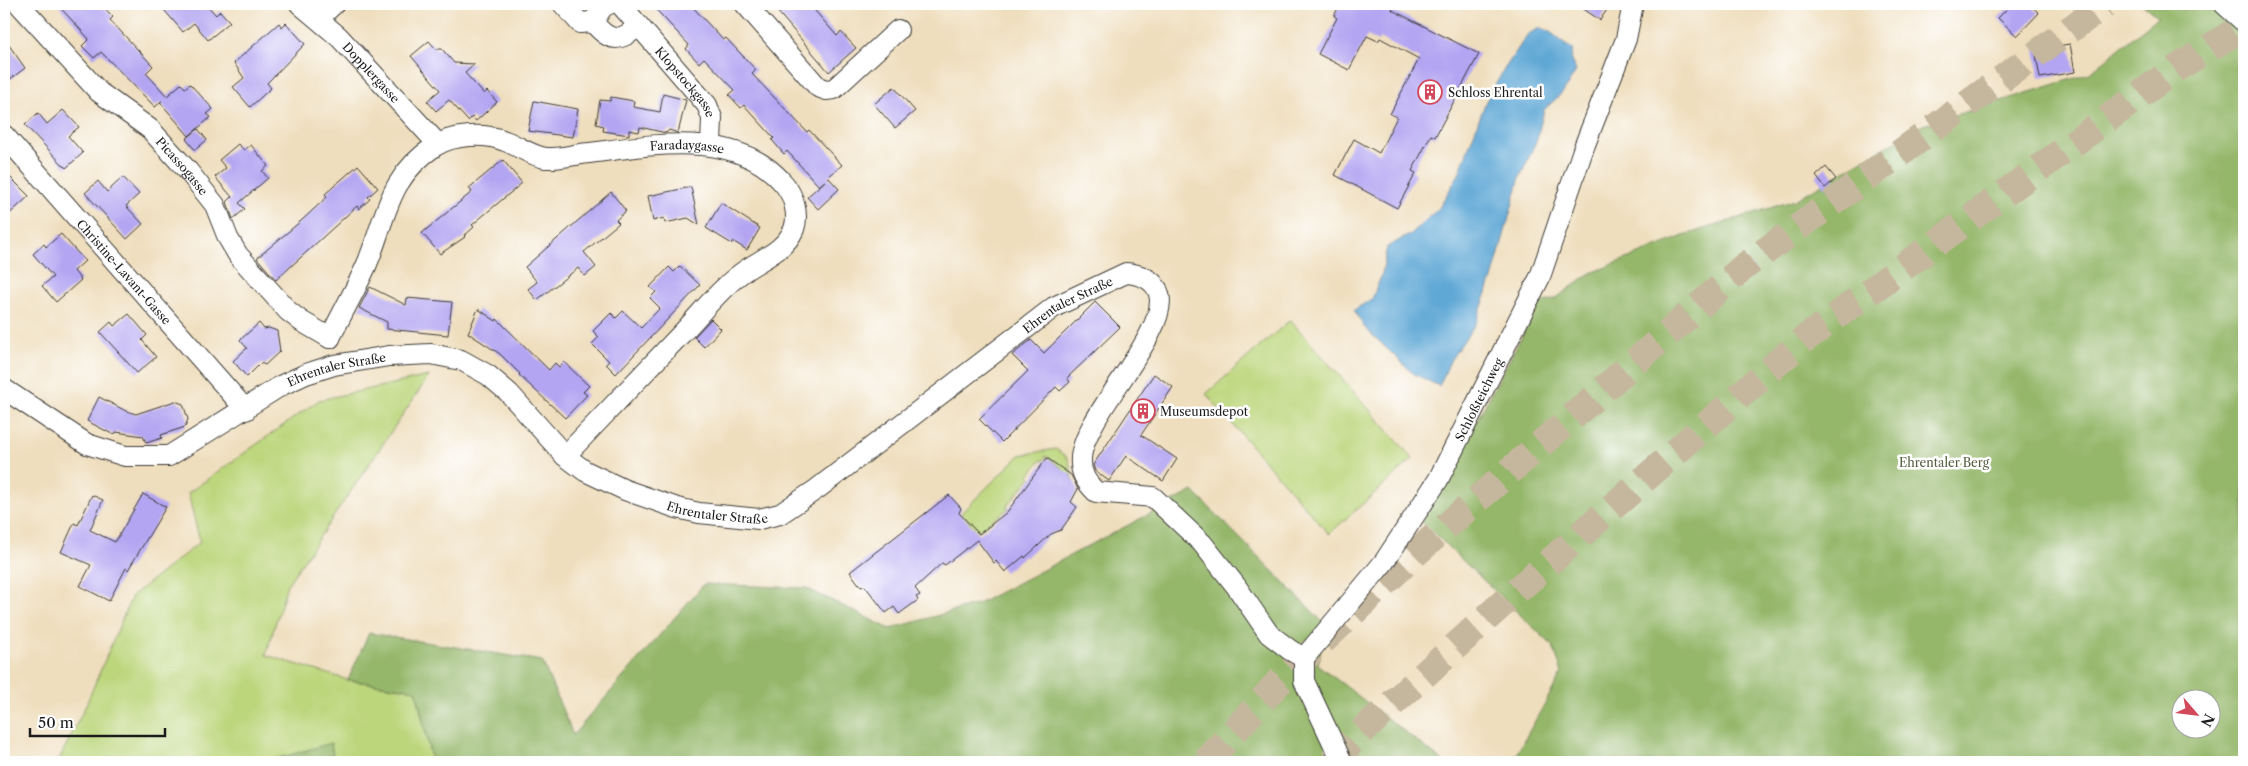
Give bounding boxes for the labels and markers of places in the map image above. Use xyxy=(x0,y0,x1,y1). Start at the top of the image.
building icon: Schloss Ehrental xyxy=(1417,79,1443,105)
place label: Schloss Ehrental xyxy=(1448,85,1543,100)
building icon: Museumsdepot xyxy=(1130,398,1156,424)
place label: Museumsdepot xyxy=(1160,404,1249,419)

